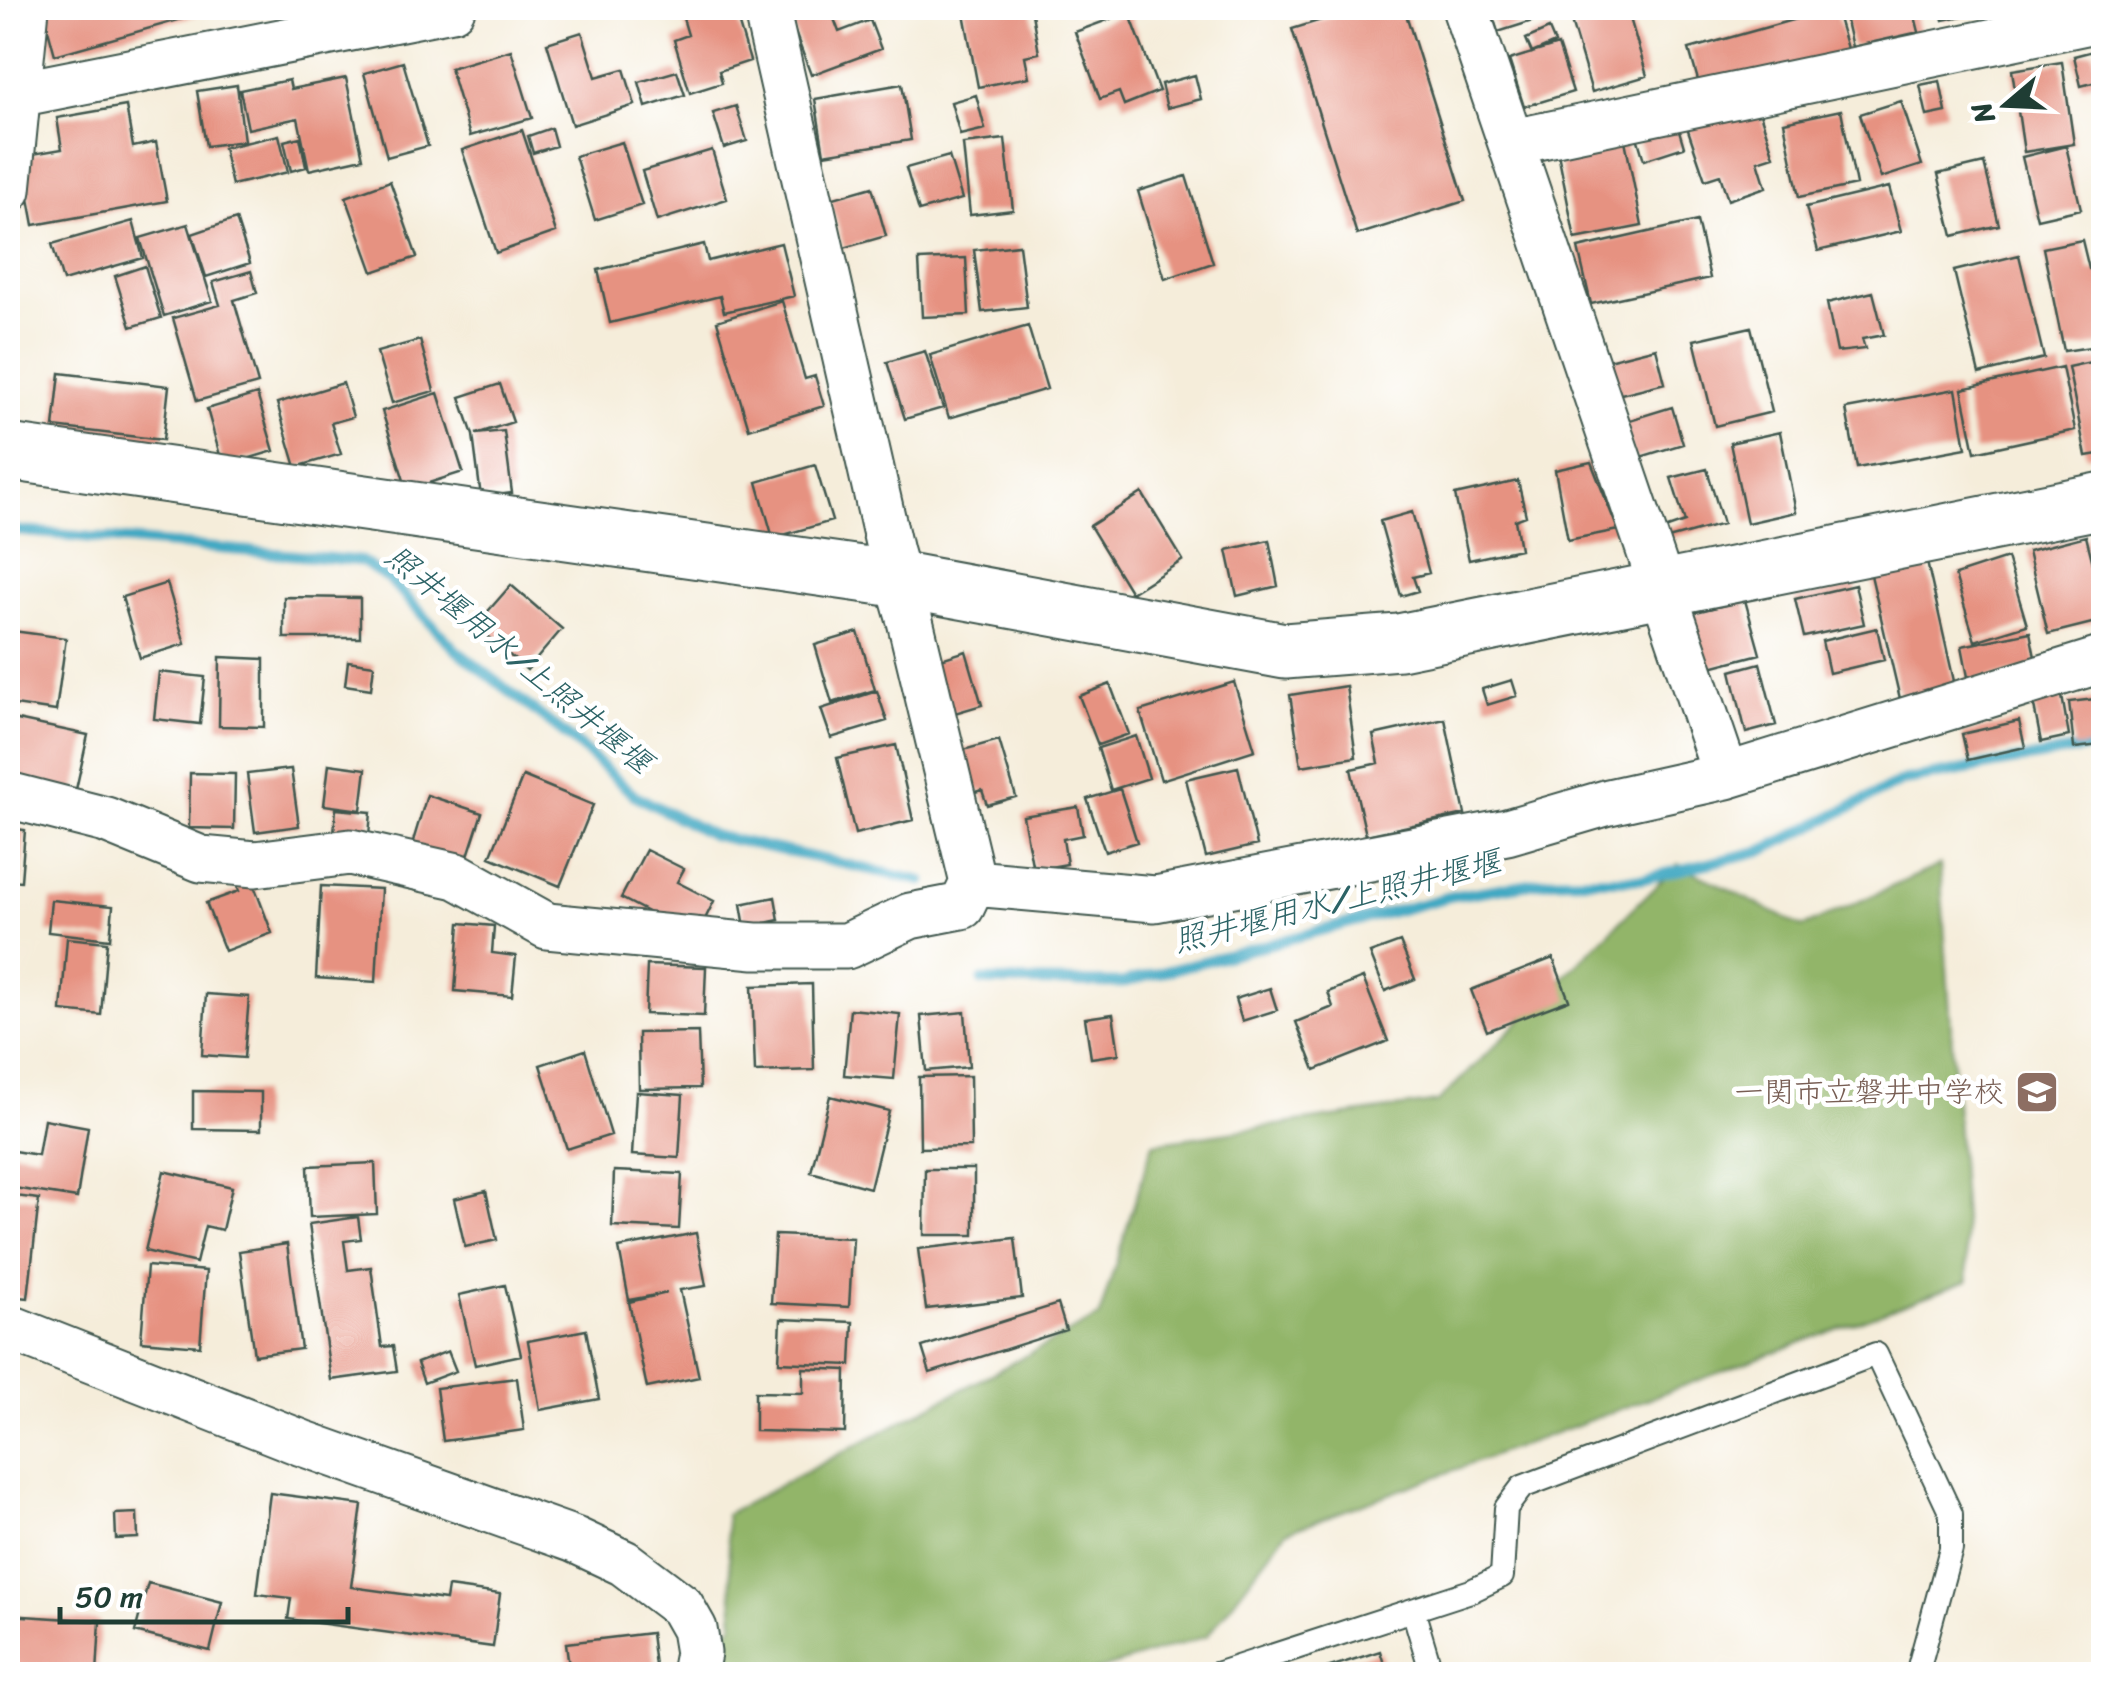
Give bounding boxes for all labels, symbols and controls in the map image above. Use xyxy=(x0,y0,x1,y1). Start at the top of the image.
north arrow xyxy=(1956,55,2056,155)
text: N xyxy=(1956,95,2009,131)
water label: 照井堰用水/上照井堰堰 xyxy=(372,529,668,791)
water label: 照井堰用水/上照井堰堰 xyxy=(1167,832,1510,969)
place label: 一関市立磐井中学校 xyxy=(1734,1065,2004,1119)
school or university icon: 一関市立磐井中学校 xyxy=(2014,1069,2060,1115)
scale bar xyxy=(60,1562,348,1624)
text: 50 m xyxy=(75,1570,143,1624)

